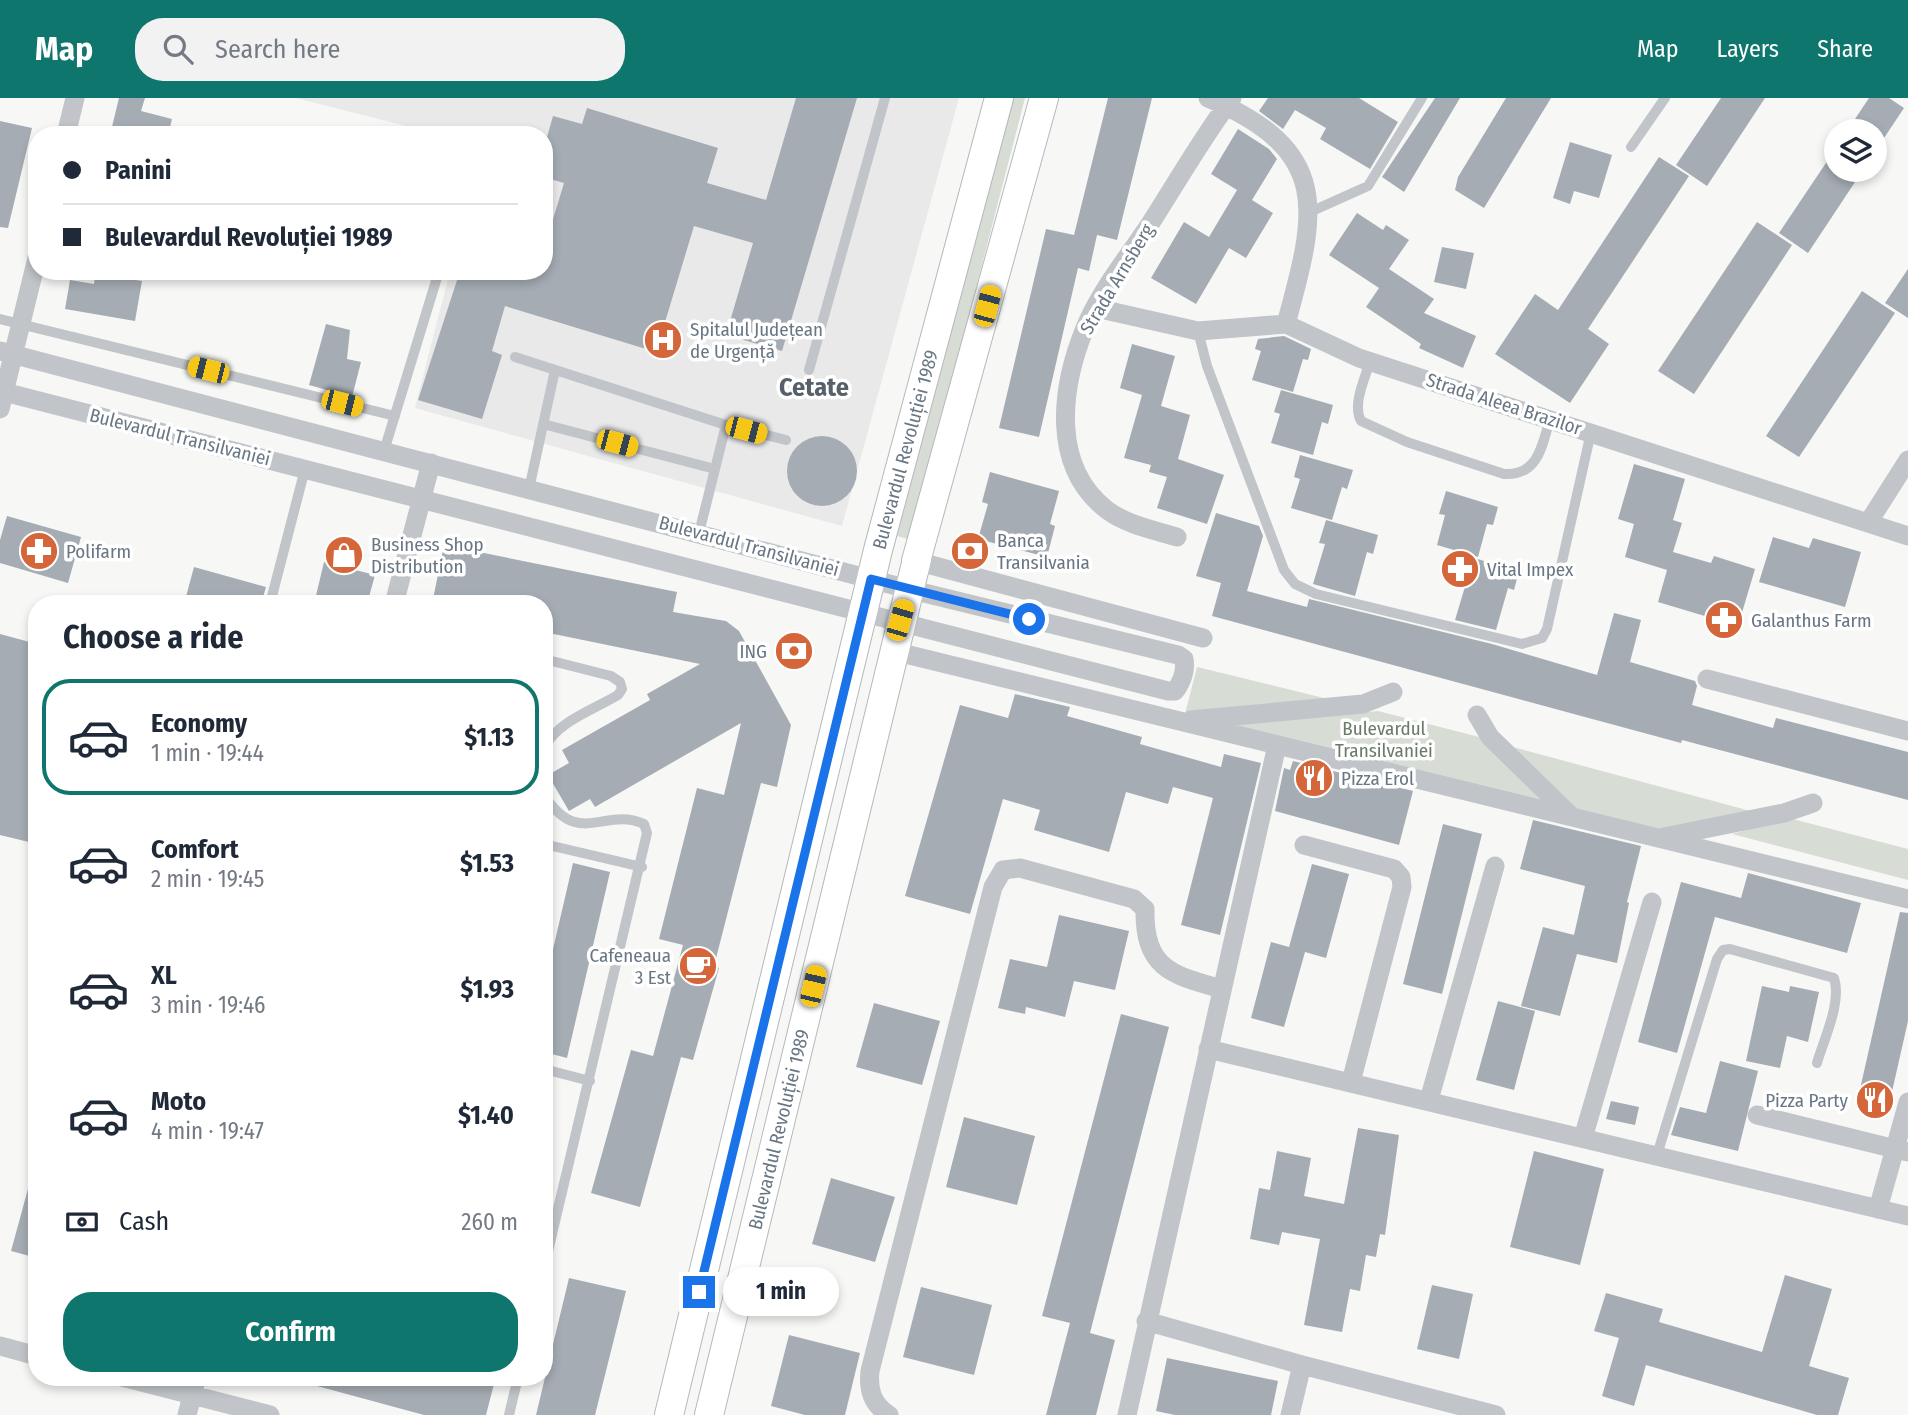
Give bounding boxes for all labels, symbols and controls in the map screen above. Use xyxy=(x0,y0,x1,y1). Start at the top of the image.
search box xyxy=(135,18,625,81)
text: Map xyxy=(35,29,93,69)
icon: search xyxy=(159,30,197,68)
text: Search here xyxy=(215,34,340,65)
text: Map xyxy=(1637,35,1679,63)
text: Layers xyxy=(1717,35,1779,63)
text: Share xyxy=(1817,35,1873,63)
map controls xyxy=(1824,119,1887,182)
button: layers xyxy=(1824,119,1887,182)
text: Panini xyxy=(105,155,172,186)
street label: Strada Arnsberg xyxy=(1075,220,1159,338)
text: Bulevardul Revoluției 1989 xyxy=(105,222,393,253)
car xyxy=(972,283,1003,329)
place label: Spitalul Județean de Urgență xyxy=(690,318,823,363)
hospital icon: Spitalul Județean de Urgență xyxy=(642,319,684,361)
street label: Bulevardul Revoluției 1989 xyxy=(867,347,943,552)
car xyxy=(186,355,231,385)
street label: Strada Aleea Brazilor xyxy=(1423,368,1585,440)
district label: Cetate xyxy=(779,372,849,403)
car xyxy=(320,388,365,418)
street label: Bulevardul Transilvaniei xyxy=(87,403,273,471)
car xyxy=(723,414,770,446)
car xyxy=(594,427,641,459)
street label: Bulevardul Transilvaniei xyxy=(656,511,842,581)
place label: Banca Transilvania xyxy=(997,529,1090,574)
pharmacy icon: Polifarm xyxy=(18,530,60,572)
bank icon: Banca Transilvania xyxy=(949,530,991,572)
place label: Business Shop Distribution xyxy=(371,533,484,578)
shop icon: Business Shop Distribution xyxy=(323,534,365,576)
place label: Polifarm xyxy=(66,540,131,563)
pharmacy icon: Vital Impex xyxy=(1439,548,1481,590)
place label: Vital Impex xyxy=(1487,558,1574,581)
car xyxy=(885,597,916,643)
pharmacy icon: Galanthus Farm xyxy=(1703,599,1745,641)
route start xyxy=(1013,603,1045,635)
place label: Galanthus Farm xyxy=(1751,609,1872,632)
text: Choose a ride xyxy=(63,618,244,656)
bank icon: ING xyxy=(773,630,815,672)
place label: ING xyxy=(740,640,767,663)
icon: car xyxy=(67,706,130,769)
text: Economy xyxy=(151,708,247,739)
park label: Bulevardul Transilvaniei xyxy=(1335,717,1433,762)
text: $1.13 xyxy=(464,722,514,753)
text: 1 min · 19:44 xyxy=(151,739,264,767)
restaurant icon: Pizza Erol xyxy=(1293,757,1335,799)
place label: Pizza Erol xyxy=(1341,767,1414,790)
icon: car xyxy=(67,832,130,895)
text: Comfort xyxy=(151,834,239,865)
text: $1.53 xyxy=(460,848,514,879)
text: 2 min · 19:45 xyxy=(151,865,264,893)
place label: Cafeneaua 3 Est xyxy=(589,944,672,989)
cafe icon: Cafeneaua 3 Est xyxy=(677,945,719,987)
icon: car xyxy=(67,958,130,1021)
text: XL xyxy=(151,960,177,991)
car xyxy=(799,963,828,1009)
text: $1.93 xyxy=(460,974,514,1005)
text: 3 min · 19:46 xyxy=(151,991,266,1019)
street label: Bulevardul Revoluției 1989 xyxy=(743,1027,814,1232)
restaurant icon: Pizza Party xyxy=(1854,1079,1896,1121)
icon: car xyxy=(67,1084,130,1147)
text: Moto xyxy=(151,1086,206,1117)
place label: Pizza Party xyxy=(1765,1089,1849,1112)
text: $1.40 xyxy=(458,1100,514,1131)
text: 4 min · 19:47 xyxy=(151,1117,264,1145)
icon: cash xyxy=(63,1203,101,1241)
text: Cash xyxy=(119,1206,169,1237)
text: 260 m xyxy=(461,1208,518,1236)
callout: 1 min xyxy=(724,1268,839,1316)
route end xyxy=(683,1276,715,1308)
text: 1 min xyxy=(756,1277,806,1305)
button: Confirm xyxy=(63,1292,518,1372)

